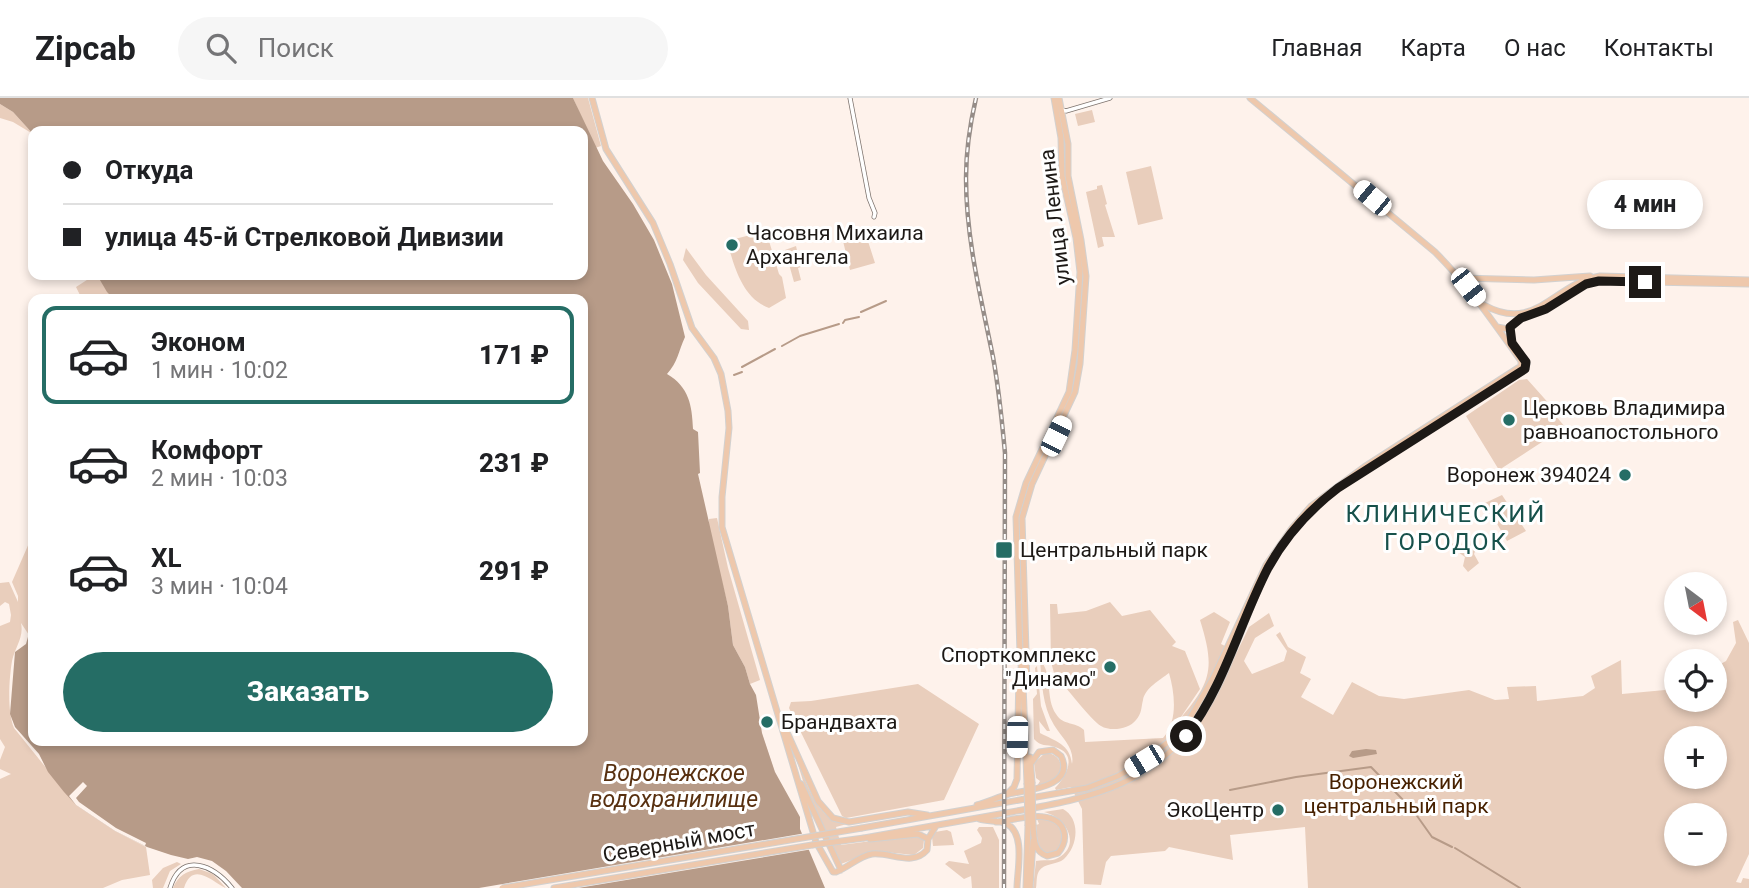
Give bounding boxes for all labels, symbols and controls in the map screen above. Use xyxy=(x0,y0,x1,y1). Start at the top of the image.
search box xyxy=(178,17,668,80)
text: Zipcab xyxy=(35,29,136,68)
icon: search xyxy=(202,29,240,67)
text: Поиск xyxy=(258,33,334,63)
text: Главная xyxy=(1271,34,1362,62)
text: Карта xyxy=(1400,34,1466,62)
text: О нас xyxy=(1504,34,1566,62)
text: Контакты xyxy=(1604,34,1714,62)
street label: улица Ленина xyxy=(1035,148,1075,286)
text: Откуда xyxy=(105,155,194,185)
car xyxy=(1350,176,1395,220)
callout: 4 мин xyxy=(1587,180,1703,230)
text: 4 мин xyxy=(1614,191,1676,218)
place label: Часовня Михаила Архангела xyxy=(746,221,924,269)
text: улица 45-й Стрелковой Дивизии xyxy=(105,222,504,252)
marker: Часовня Михаила Архангела xyxy=(724,237,740,253)
car xyxy=(1447,264,1490,310)
route end xyxy=(1629,266,1661,298)
icon: car xyxy=(67,324,130,387)
text: Эконом xyxy=(151,327,246,357)
text: 171 ₽ xyxy=(479,340,549,370)
text: 1 мин · 10:02 xyxy=(151,357,288,384)
place label: Церковь Владимира равноапостольного xyxy=(1523,396,1725,444)
marker: Церковь Владимира равноапостольного xyxy=(1501,412,1517,428)
car xyxy=(1038,413,1075,459)
icon: car xyxy=(67,432,130,495)
text: Комфорт xyxy=(151,435,263,465)
text: 231 ₽ xyxy=(479,448,549,478)
place label: Воронеж 394024 xyxy=(1447,463,1611,487)
text: 2 мин · 10:03 xyxy=(151,465,288,492)
marker: Воронеж 394024 xyxy=(1617,467,1633,483)
district label: КЛИНИЧЕСКИЙ ГОРОДОК xyxy=(1346,500,1546,556)
place label: Центральный парк xyxy=(1020,538,1209,562)
icon: car xyxy=(67,540,130,603)
marker: Центральный парк xyxy=(994,540,1014,560)
text: XL xyxy=(151,543,182,573)
text: 291 ₽ xyxy=(479,556,549,586)
north arrow xyxy=(1664,572,1727,635)
map controls xyxy=(1664,572,1727,866)
text: 3 мин · 10:04 xyxy=(151,573,288,600)
place label: Спорткомплекс "Динамо" xyxy=(941,643,1096,691)
button: locate xyxy=(1664,649,1727,712)
button: Заказать xyxy=(63,652,553,732)
marker: Спорткомплекс "Динамо" xyxy=(1102,659,1118,675)
place label: Брандвахта xyxy=(781,710,897,734)
marker: Брандвахта xyxy=(759,714,775,730)
car xyxy=(1007,716,1028,758)
route start xyxy=(1170,720,1202,752)
button: + xyxy=(1664,726,1727,789)
car xyxy=(1121,741,1168,781)
water label: Воронежское водохранилище xyxy=(590,760,758,813)
park label: Воронежский центральный парк xyxy=(1304,770,1489,818)
place label: ЭкоЦентр xyxy=(1166,798,1264,822)
marker: ЭкоЦентр xyxy=(1270,802,1286,818)
button: − xyxy=(1664,803,1727,866)
street label: Северный мост xyxy=(601,817,757,867)

